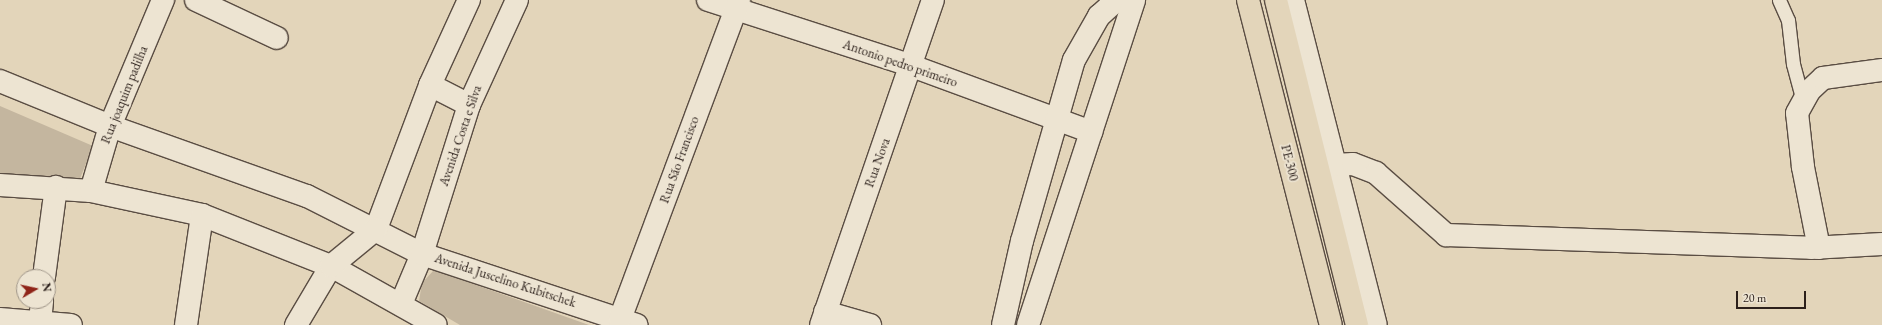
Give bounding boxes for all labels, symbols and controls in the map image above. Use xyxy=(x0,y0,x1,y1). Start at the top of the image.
street label: Antonio pedro primeiro xyxy=(840,37,960,91)
street label: Rua joaquim padilha xyxy=(98,44,152,146)
street label: Avenida Costa e Silva xyxy=(436,84,486,188)
street label: Rua São Francisco xyxy=(657,114,703,206)
street label: Rua Nova xyxy=(862,136,894,190)
street label: PE-300 xyxy=(1277,143,1301,183)
street label: Avenida Juscelino Kubitschek xyxy=(432,251,578,311)
north arrow xyxy=(16,269,56,309)
text: N xyxy=(39,282,54,293)
scale bar xyxy=(1738,283,1808,309)
text: 20 m xyxy=(1743,290,1766,306)

